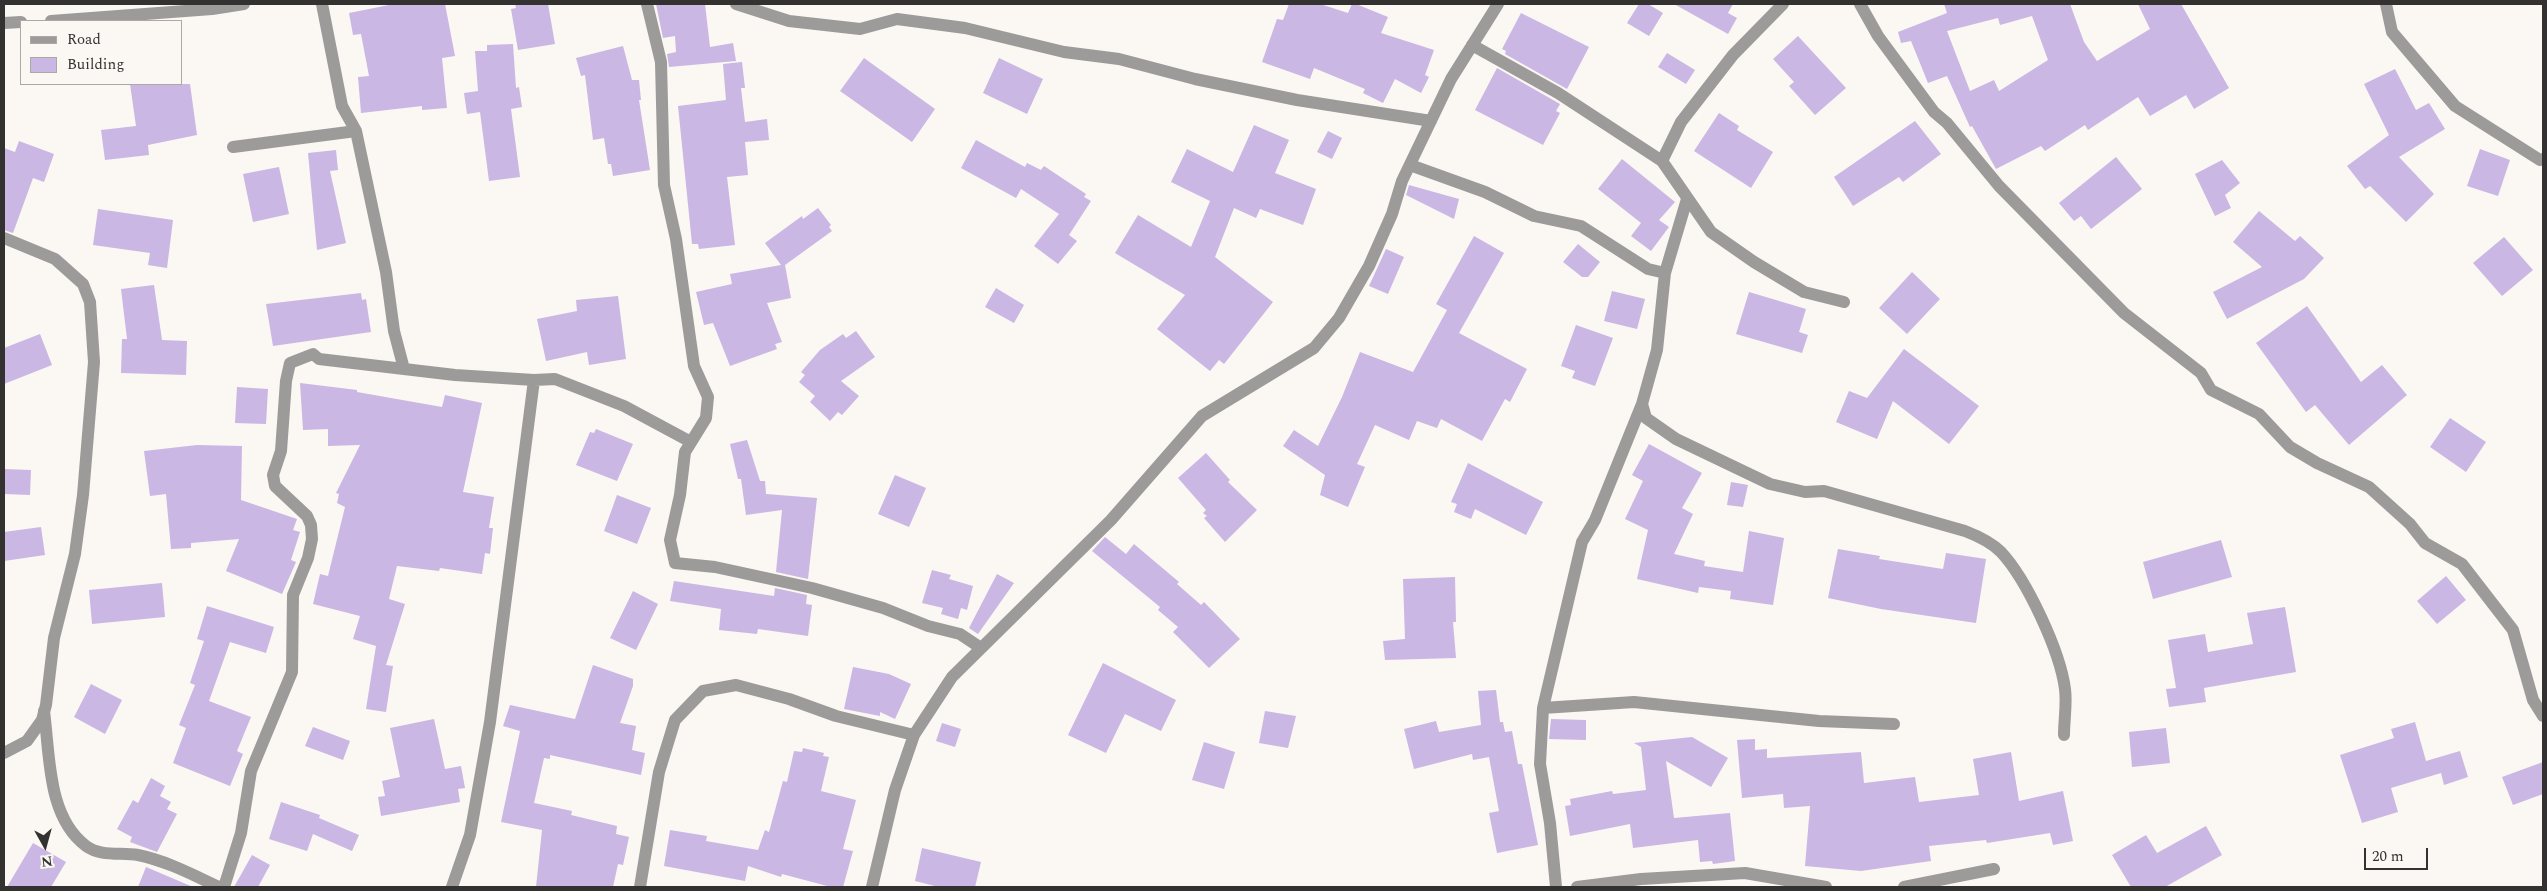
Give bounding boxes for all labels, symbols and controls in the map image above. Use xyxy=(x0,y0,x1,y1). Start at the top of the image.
legend xyxy=(20,20,182,85)
text: Road xyxy=(67,28,101,51)
text: Building xyxy=(67,53,124,76)
north arrow xyxy=(20,821,70,871)
scale bar xyxy=(2367,838,2431,870)
text: 20 m xyxy=(2372,845,2404,868)
text: N xyxy=(40,850,54,873)

